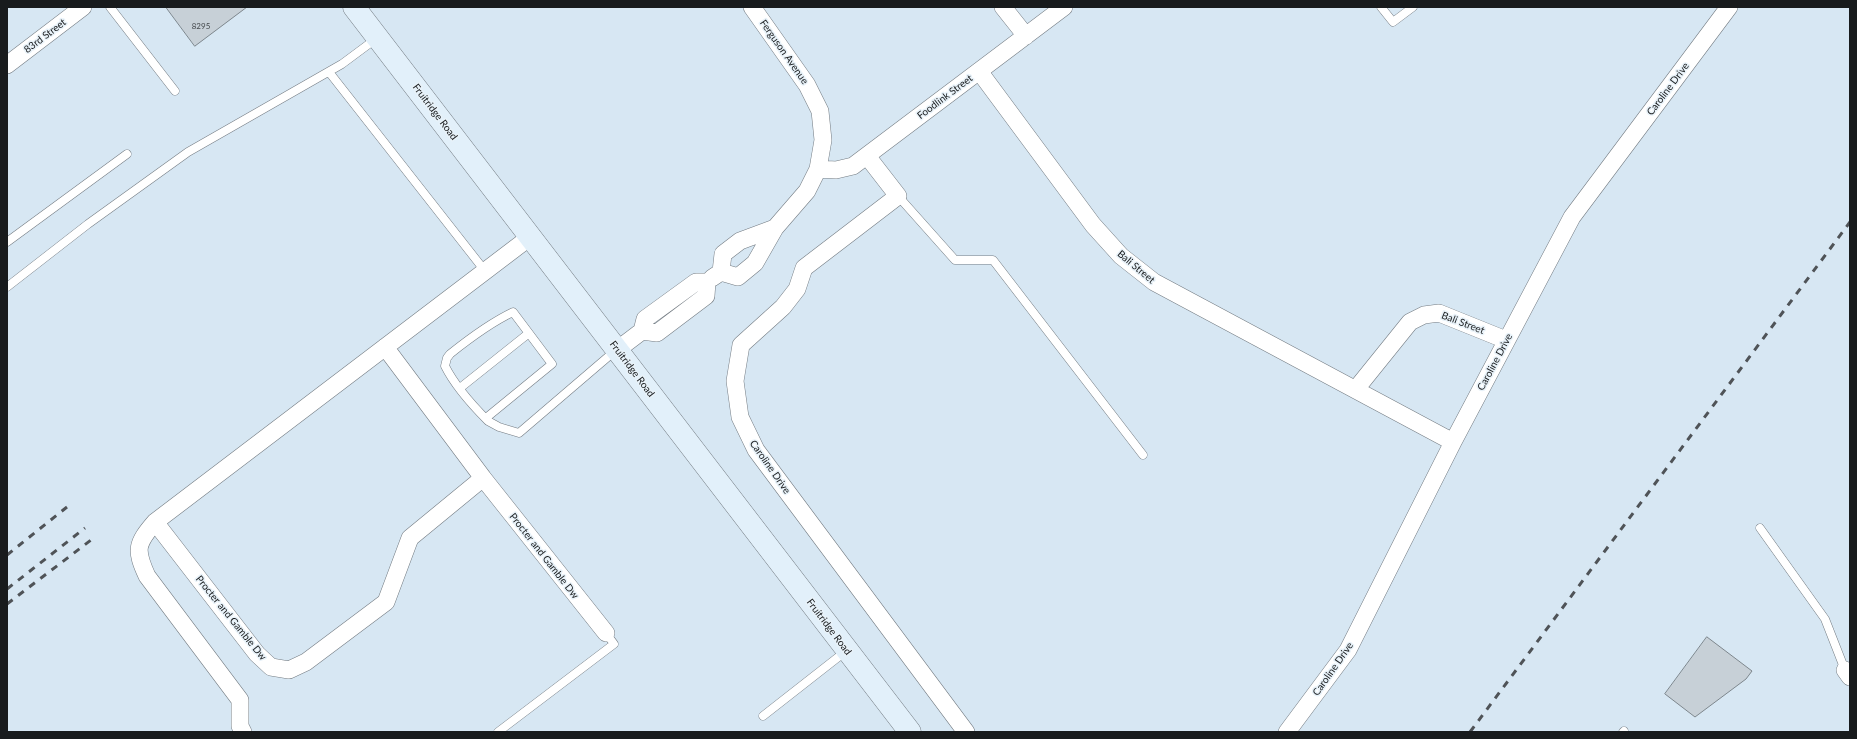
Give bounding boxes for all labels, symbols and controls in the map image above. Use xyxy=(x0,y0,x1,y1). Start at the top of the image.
street label: 83rd Street xyxy=(22,16,68,56)
street label: Ferguson Avenue xyxy=(757,17,811,87)
house number: 8295 xyxy=(192,21,210,31)
street label: Caroline Drive xyxy=(1644,60,1692,118)
street label: Foodlink Street xyxy=(915,72,975,122)
street label: Fruitridge Road xyxy=(410,82,460,142)
street label: Bali Street xyxy=(1115,248,1157,286)
street label: Bali Street xyxy=(1440,309,1486,337)
street label: Caroline Drive xyxy=(1475,331,1515,393)
street label: Fruitridge Road xyxy=(607,339,657,399)
street label: Caroline Drive xyxy=(747,438,793,496)
street label: Procter and Gamble Dw xyxy=(507,511,581,601)
street label: Procter and Gamble Dw xyxy=(193,573,269,663)
street label: Fruitridge Road xyxy=(804,597,854,657)
street label: Caroline Drive xyxy=(1310,640,1356,698)

